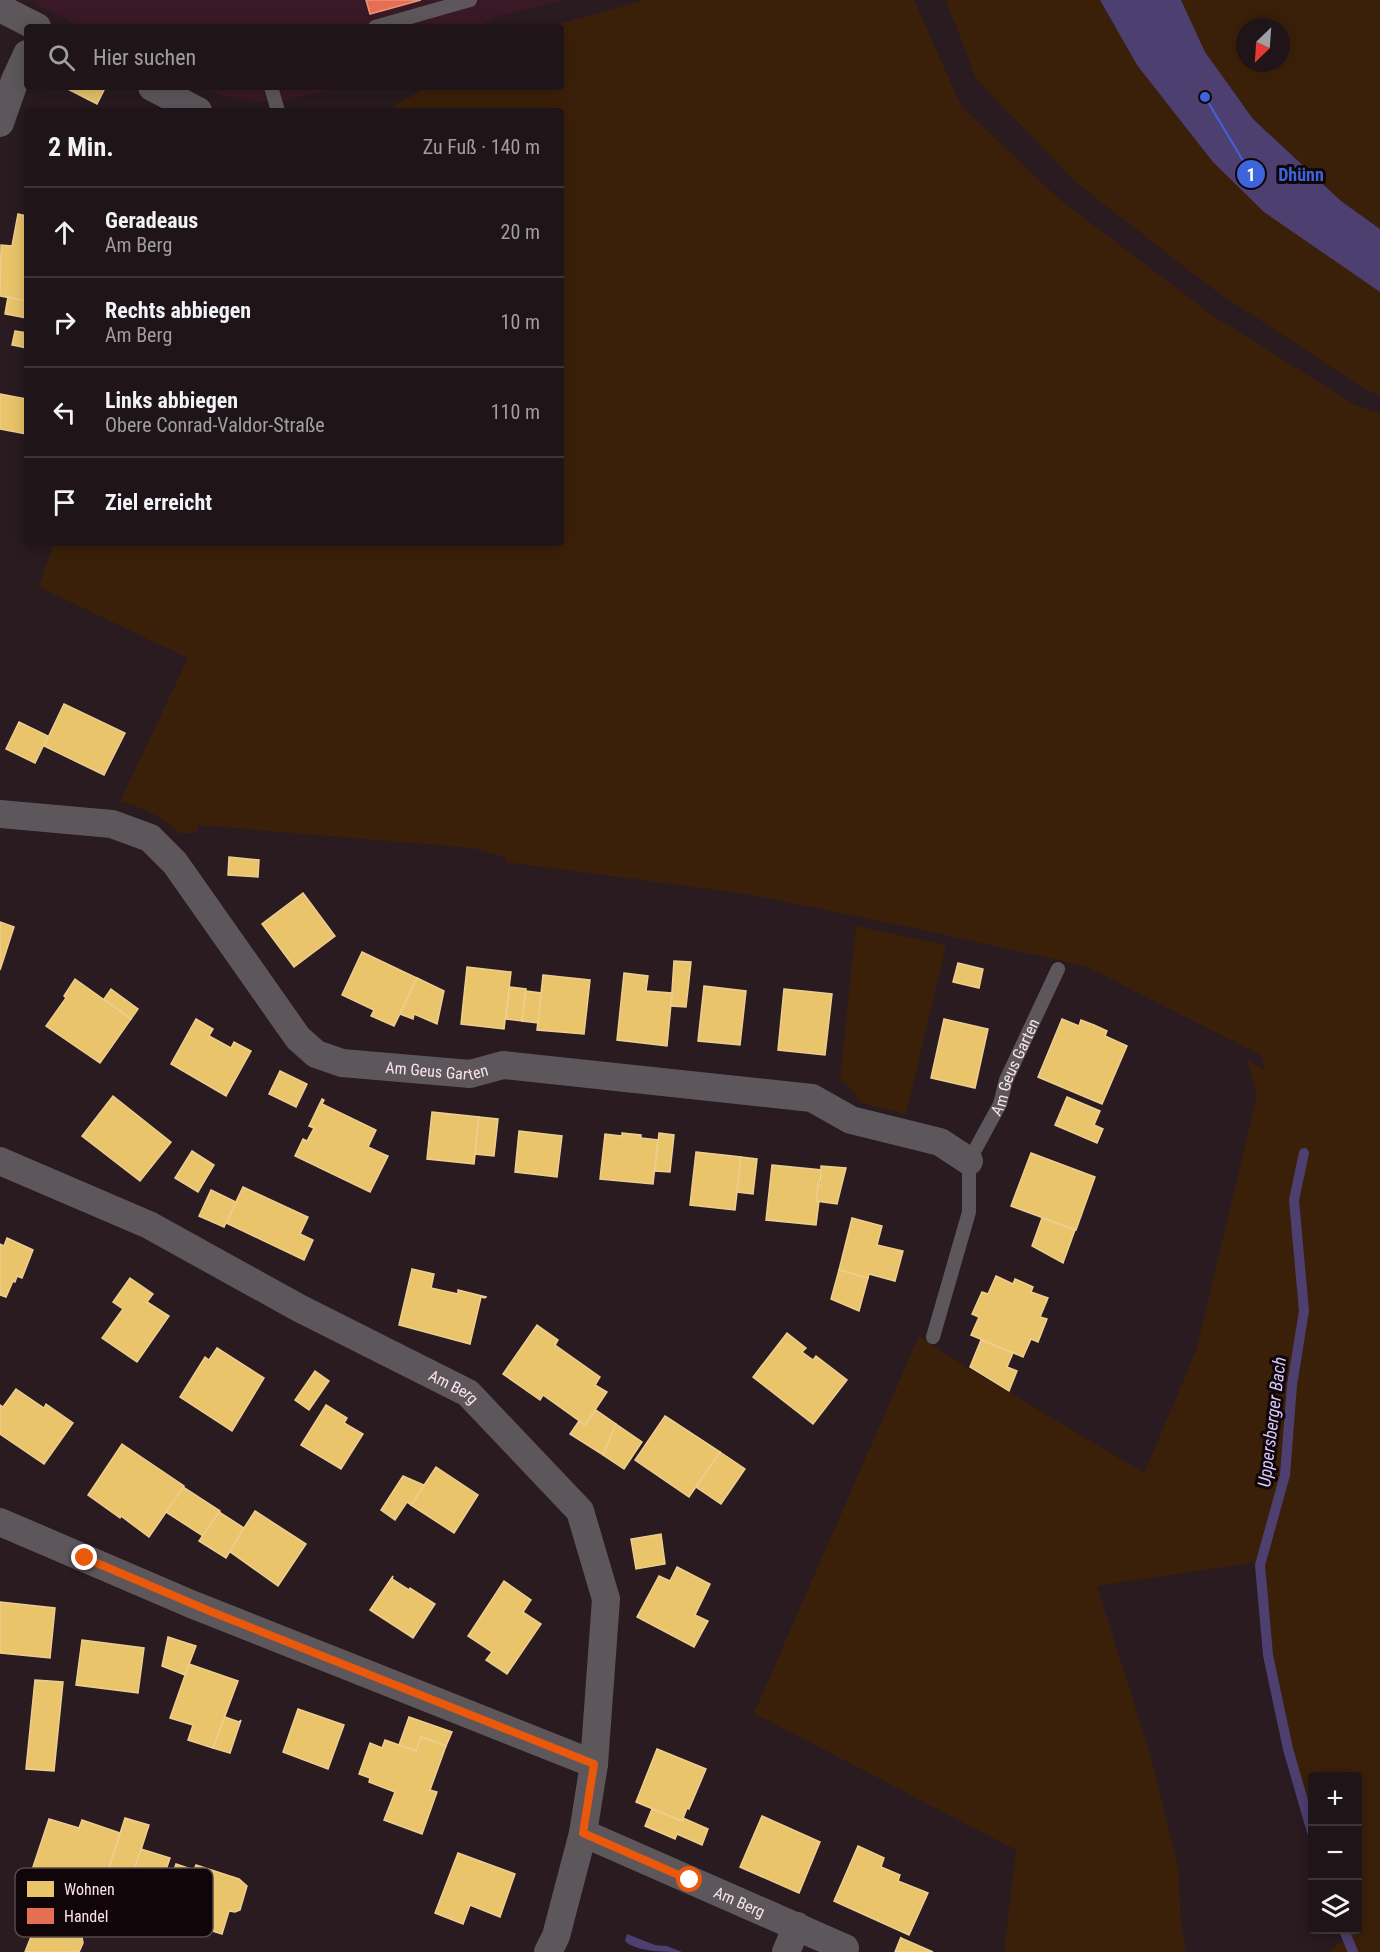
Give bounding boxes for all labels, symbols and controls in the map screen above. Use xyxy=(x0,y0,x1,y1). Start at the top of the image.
north arrow xyxy=(1236,18,1290,72)
search box xyxy=(24,24,564,90)
icon: search xyxy=(45,41,78,74)
text: Hier suchen xyxy=(93,45,196,70)
text: 2 Min. xyxy=(48,132,114,162)
text: Zu Fuß · 140 m xyxy=(423,135,540,159)
callout: Dhünn xyxy=(1236,156,1335,192)
text: 1 xyxy=(1246,164,1256,185)
text: Dhünn xyxy=(1278,164,1324,185)
text: Geradeaus xyxy=(105,208,198,233)
icon: ahead xyxy=(48,216,81,249)
text: 20 m xyxy=(501,220,540,244)
text: Am Berg xyxy=(105,233,172,257)
text: Rechts abbiegen xyxy=(105,298,251,323)
icon: right xyxy=(48,306,81,339)
text: 10 m xyxy=(501,310,540,334)
text: Am Berg xyxy=(105,323,172,347)
text: Links abbiegen xyxy=(105,388,238,413)
icon: left xyxy=(48,396,81,429)
text: 110 m xyxy=(491,400,540,424)
text: Obere Conrad-Valdor-Straße xyxy=(105,413,325,437)
icon: arrive xyxy=(48,486,81,519)
text: Ziel erreicht xyxy=(105,490,212,515)
street label: Am Geus Garten xyxy=(987,1016,1043,1119)
street label: Am Geus Garten xyxy=(385,1058,490,1084)
water label: Uppersberger Bach xyxy=(1253,1356,1290,1488)
street label: Am Berg xyxy=(425,1366,482,1408)
route end xyxy=(71,1544,97,1570)
map controls xyxy=(1308,1772,1362,1934)
button: + xyxy=(1308,1772,1362,1826)
button: − xyxy=(1308,1826,1362,1880)
route start xyxy=(676,1866,702,1892)
legend xyxy=(15,1868,213,1937)
text: Wohnen xyxy=(64,1880,115,1899)
button: layers xyxy=(1308,1880,1362,1934)
street label: Am Berg xyxy=(711,1883,768,1922)
text: Handel xyxy=(64,1907,108,1926)

